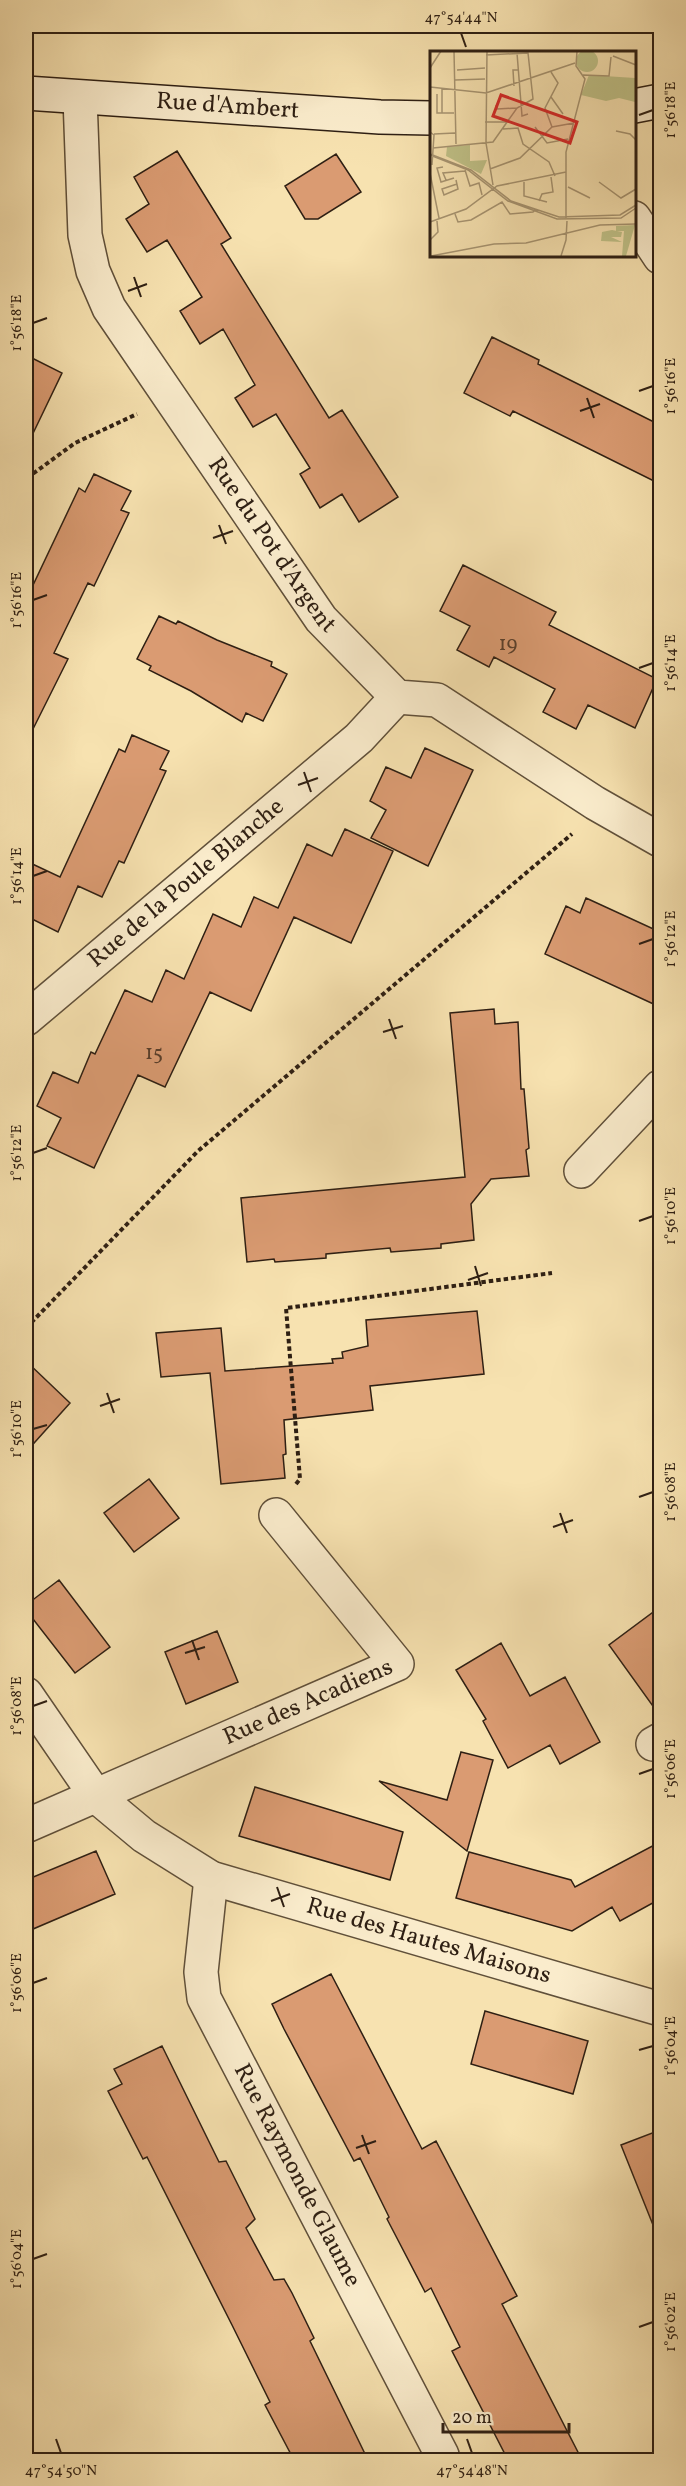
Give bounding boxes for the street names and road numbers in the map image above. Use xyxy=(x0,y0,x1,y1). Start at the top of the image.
street label: Rue d'Ambert xyxy=(155,85,300,128)
street label: Rue du Pot d'Argent xyxy=(199,451,343,641)
street label: Rue de la Poule Blanche xyxy=(81,791,292,976)
street label: Rue des Acadiens xyxy=(218,1651,399,1755)
street label: Rue des Hautes Maisons xyxy=(302,1890,555,1993)
street label: Rue Raymonde Glaume xyxy=(224,2058,369,2293)

